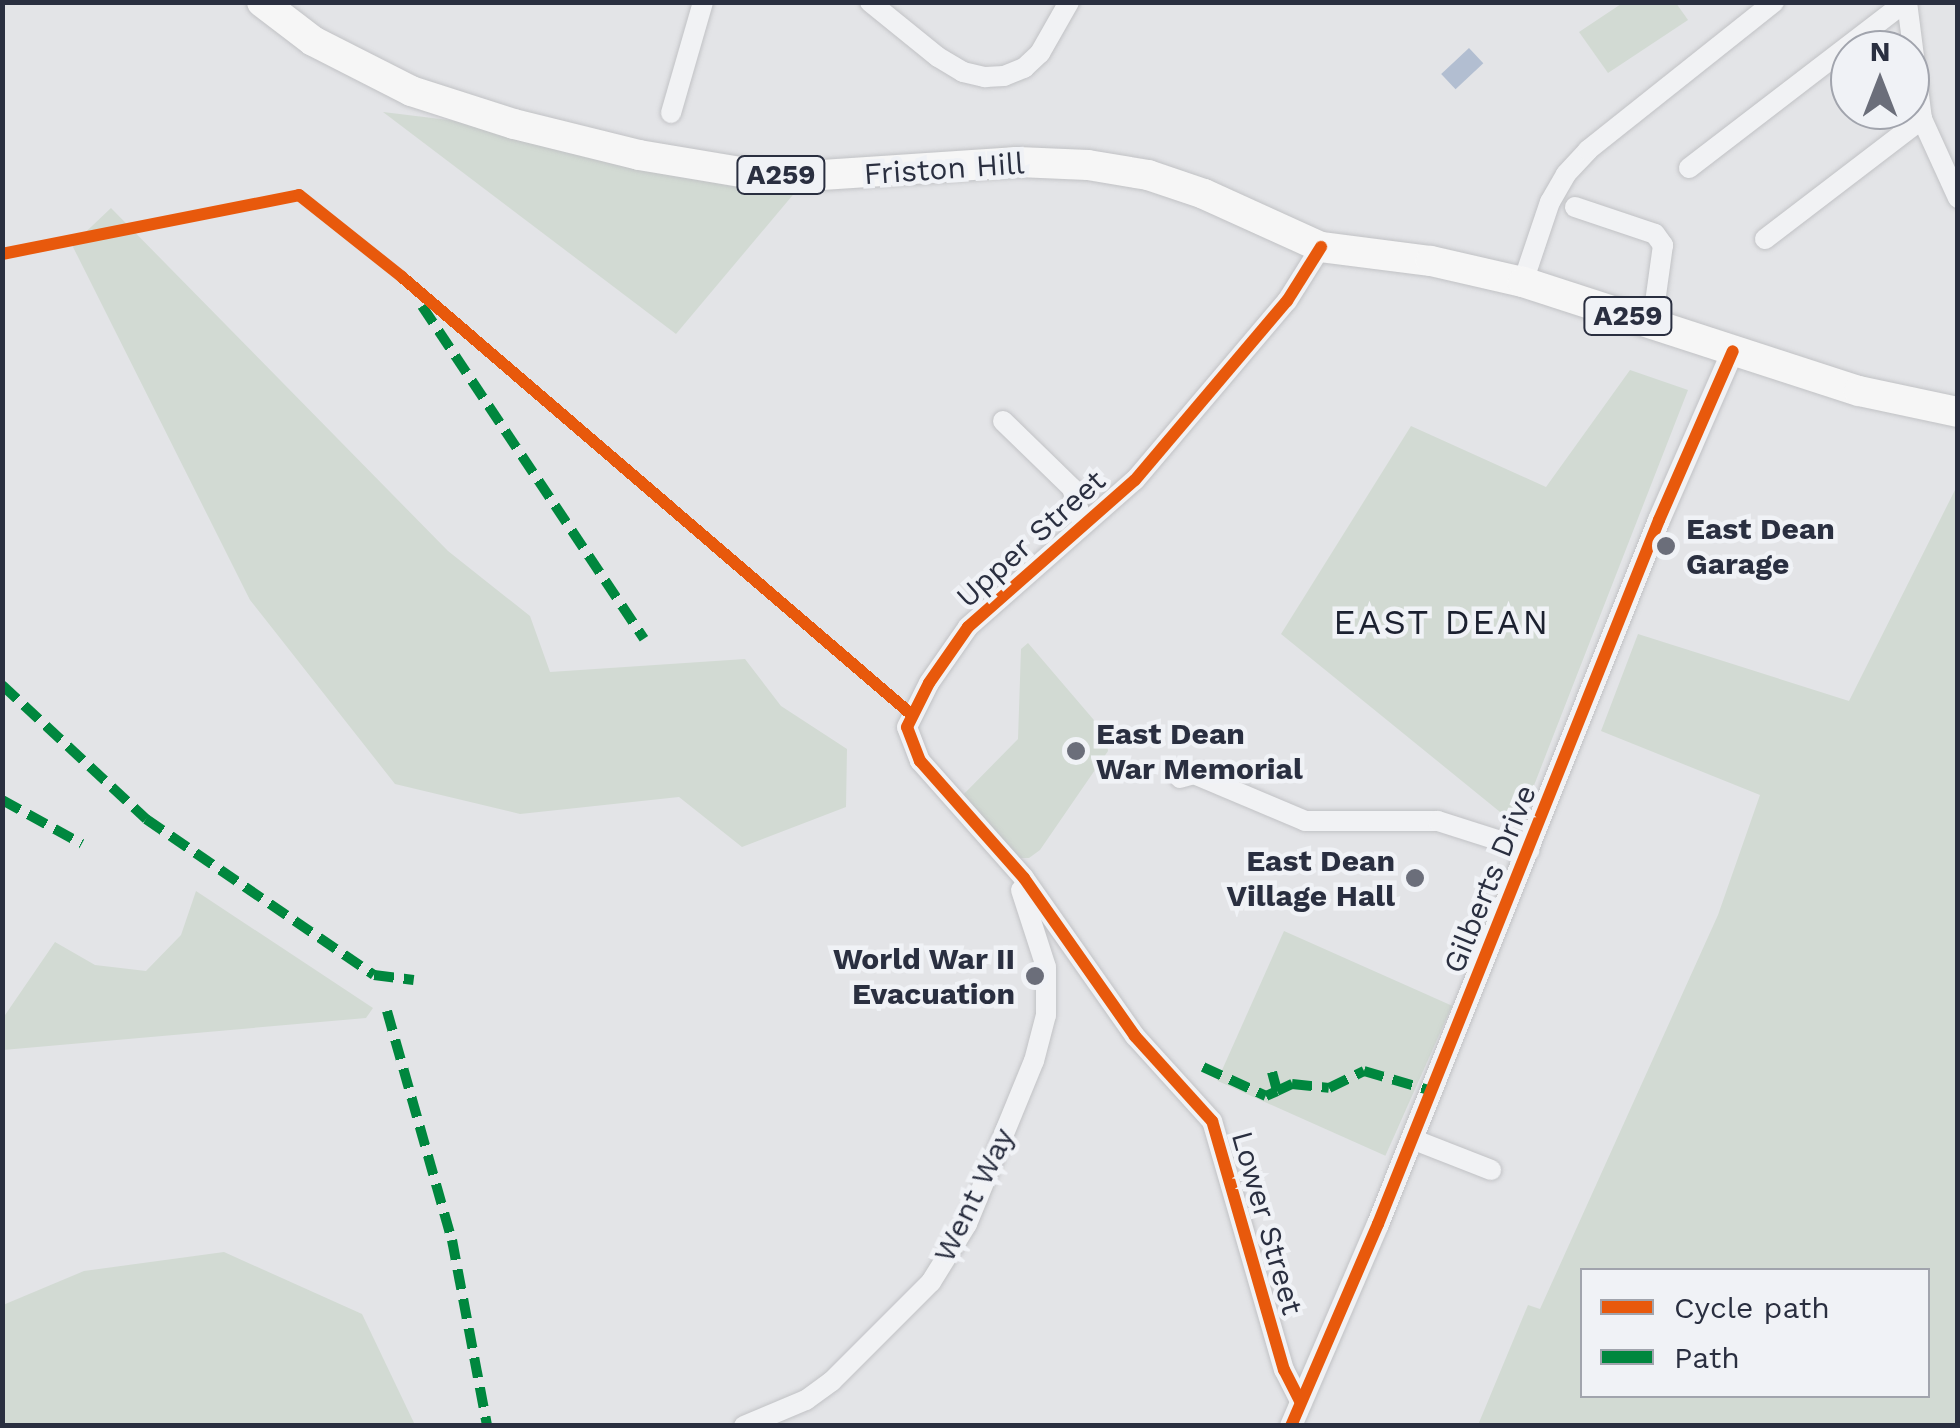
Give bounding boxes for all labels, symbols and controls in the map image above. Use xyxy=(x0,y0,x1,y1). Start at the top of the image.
north arrow xyxy=(1830,30,1930,130)
text: N xyxy=(1870,35,1890,68)
street label: Friston Hill xyxy=(863,145,1025,193)
road number: A259 xyxy=(736,152,826,198)
road number: A259 xyxy=(1583,293,1673,339)
street label: Upper Street xyxy=(949,462,1113,616)
place label: East Dean Garage xyxy=(1686,511,1835,582)
marker: East Dean Garage xyxy=(1655,535,1677,557)
district label: EAST DEAN xyxy=(1333,601,1551,643)
place label: East Dean War Memorial xyxy=(1096,716,1303,786)
marker: East Dean War Memorial xyxy=(1065,740,1087,762)
street label: Gilberts Drive xyxy=(1436,780,1544,978)
place label: East Dean Village Hall xyxy=(1226,843,1395,914)
marker: East Dean Village Hall xyxy=(1404,867,1426,889)
place label: World War II Evacuation xyxy=(832,941,1015,1012)
marker: World War II Evacuation xyxy=(1024,965,1046,987)
street label: Went Way xyxy=(926,1122,1022,1268)
street label: Lower Street xyxy=(1224,1127,1310,1319)
legend xyxy=(1580,1268,1930,1398)
text: Cycle path xyxy=(1674,1290,1830,1325)
text: Path xyxy=(1674,1340,1740,1375)

